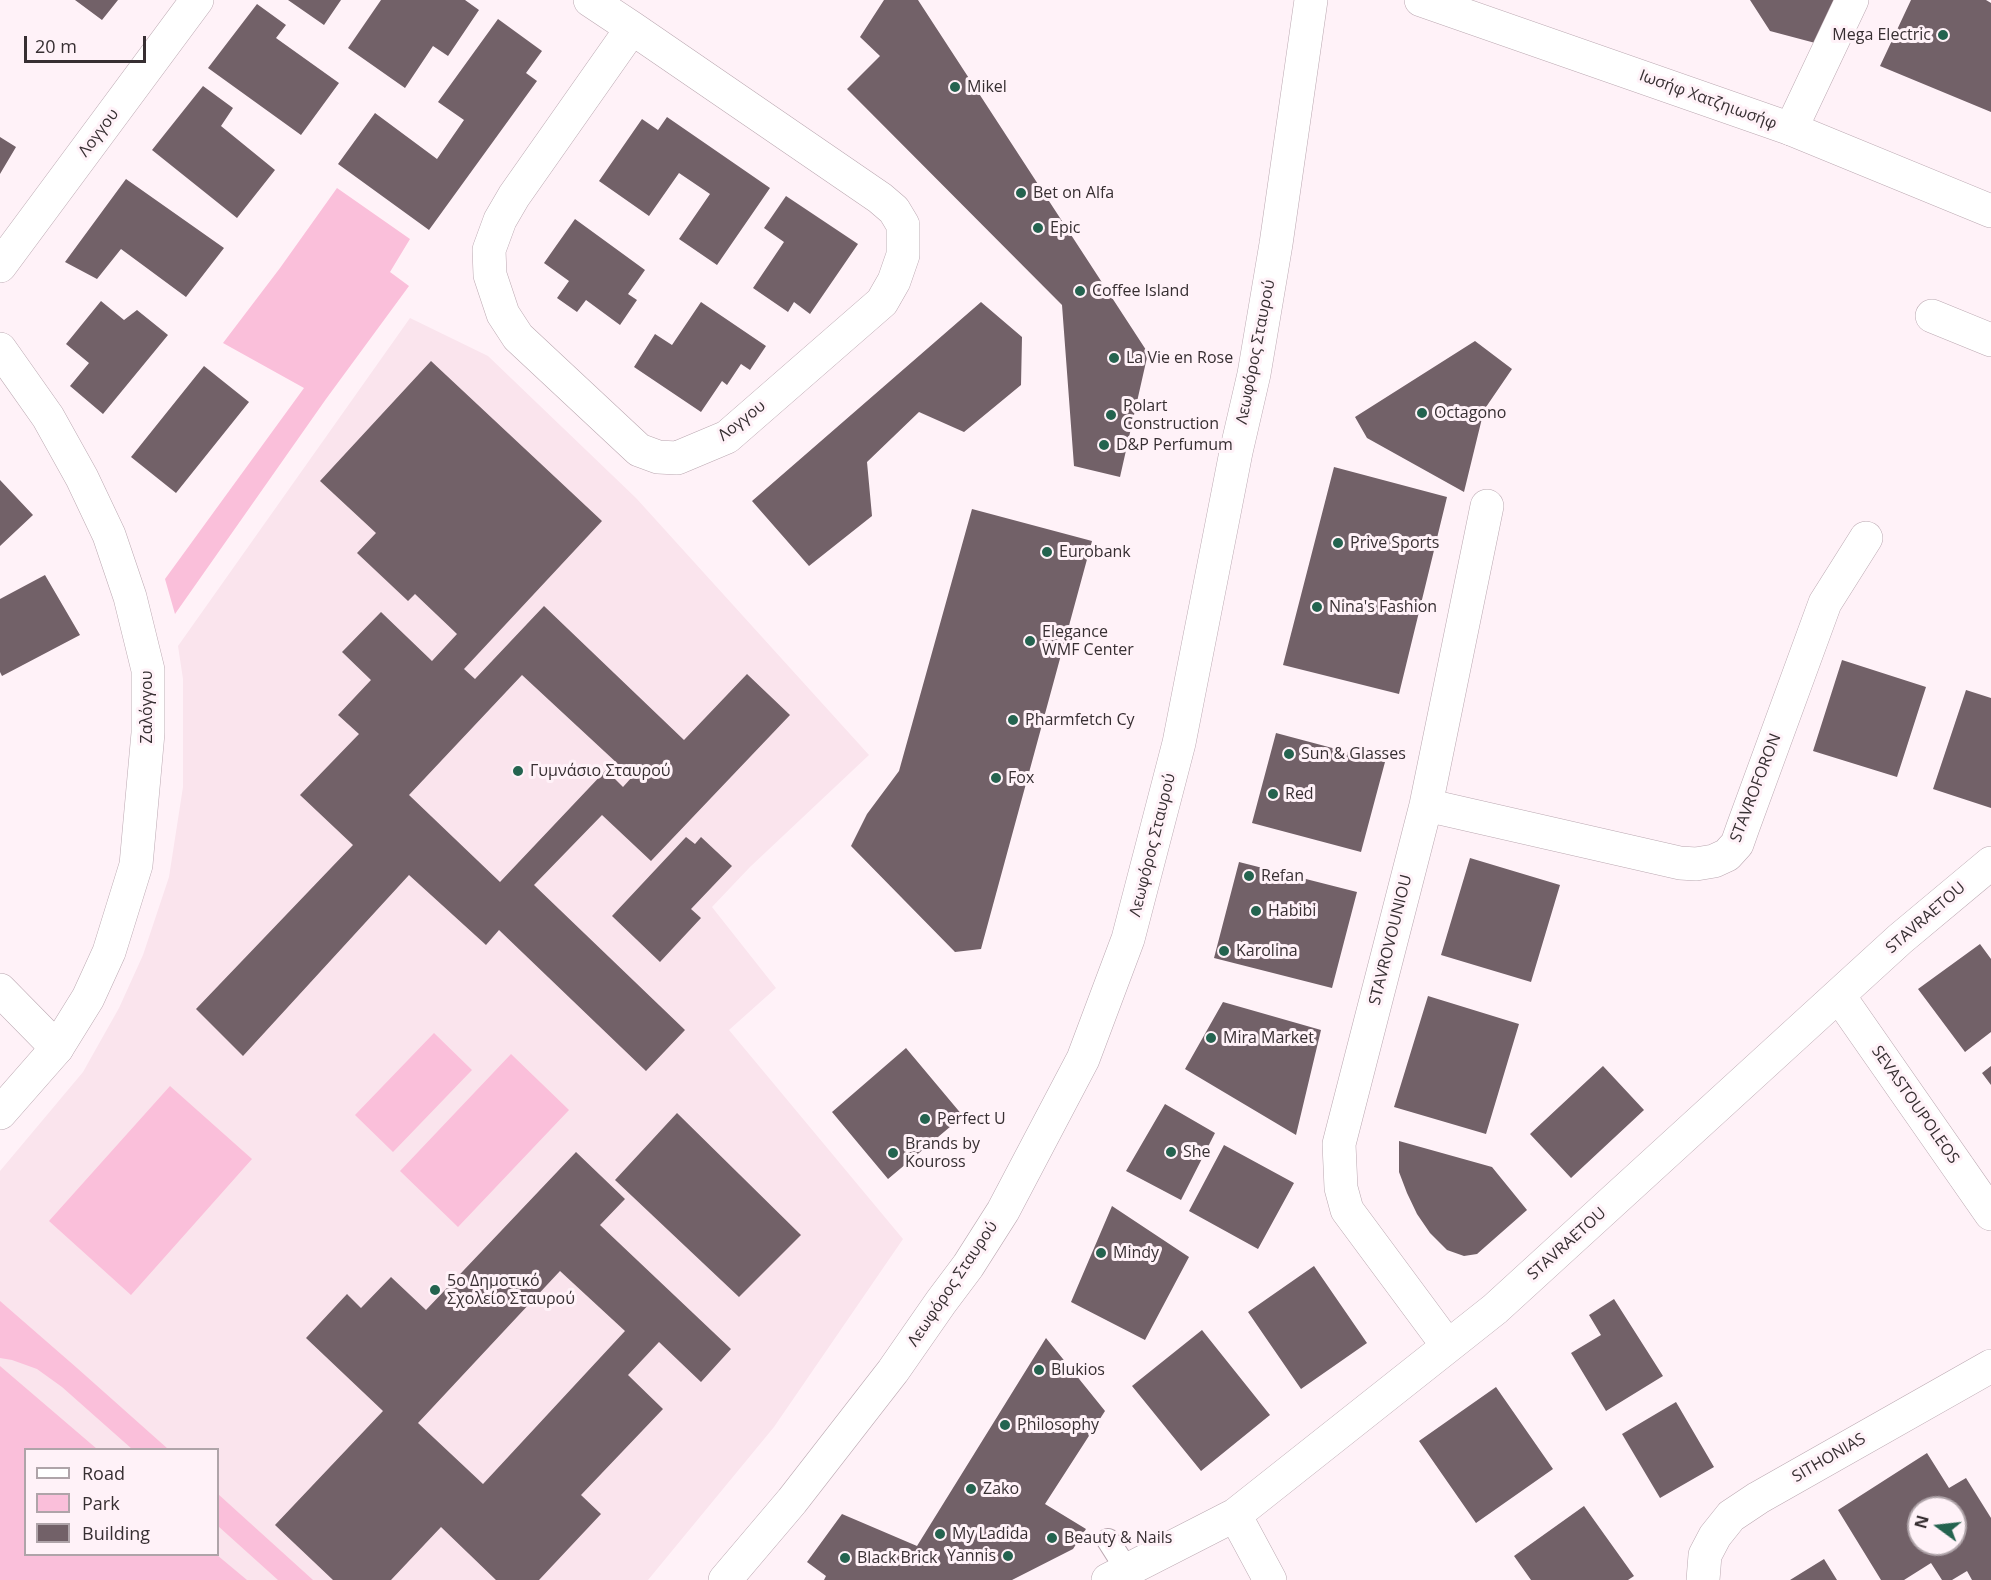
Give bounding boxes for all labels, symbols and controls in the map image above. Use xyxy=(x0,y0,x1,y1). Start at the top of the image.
scale bar xyxy=(27,24,148,62)
place label: Mega Electric xyxy=(1832,25,1931,45)
marker: Mega Electric xyxy=(1936,28,1950,42)
text: 20 m xyxy=(35,34,77,58)
street label: Ιωσήφ Χατζηιωσήφ xyxy=(1637,66,1779,134)
place label: Mikel xyxy=(967,77,1007,97)
marker: Mikel xyxy=(948,80,962,94)
street label: Λογγου xyxy=(75,105,123,161)
place label: Bet on Alfa xyxy=(1033,183,1114,203)
marker: Bet on Alfa xyxy=(1014,186,1028,200)
place label: Epic xyxy=(1050,218,1080,238)
marker: Epic xyxy=(1031,221,1045,235)
street label: Λεωφόρος Σταυρού xyxy=(1233,278,1279,426)
place label: Coffee Island xyxy=(1092,281,1189,301)
marker: Coffee Island xyxy=(1073,284,1087,298)
place label: La Vie en Rose xyxy=(1126,348,1233,368)
marker: La Vie en Rose xyxy=(1107,351,1121,365)
street label: Λογγου xyxy=(714,396,770,446)
place label: Polart Construction xyxy=(1123,396,1219,434)
place label: Octagono xyxy=(1434,403,1506,423)
marker: Octagono xyxy=(1415,406,1429,420)
marker: Polart Construction xyxy=(1104,408,1118,422)
place label: D&P Perfumum xyxy=(1116,435,1233,455)
marker: D&P Perfumum xyxy=(1097,438,1111,452)
place label: Prive Sports xyxy=(1350,533,1439,553)
marker: Prive Sports xyxy=(1331,536,1345,550)
place label: Eurobank xyxy=(1059,542,1131,562)
marker: Eurobank xyxy=(1040,545,1054,559)
place label: Nina's Fashion xyxy=(1329,597,1437,617)
marker: Nina's Fashion xyxy=(1310,600,1324,614)
place label: Elegance WMF Center xyxy=(1042,622,1134,660)
marker: Elegance WMF Center xyxy=(1023,634,1037,648)
street label: Ζαλόγγου xyxy=(137,671,157,743)
place label: Pharmfetch Cy xyxy=(1025,710,1134,730)
marker: Pharmfetch Cy xyxy=(1006,713,1020,727)
street label: STAVROFORON xyxy=(1726,731,1786,845)
place label: Sun & Glasses xyxy=(1301,744,1406,764)
marker: Sun & Glasses xyxy=(1282,747,1296,761)
place label: Γυμνάσιο Σταυρού xyxy=(530,761,671,781)
marker: Γυμνάσιο Σταυρού xyxy=(511,764,525,778)
place label: Fox xyxy=(1008,768,1034,788)
marker: Fox xyxy=(989,771,1003,785)
street label: Λεωφόρος Σταυρού xyxy=(1126,771,1180,919)
place label: Red xyxy=(1285,784,1314,804)
marker: Red xyxy=(1266,787,1280,801)
place label: Refan xyxy=(1261,866,1304,886)
marker: Refan xyxy=(1242,869,1256,883)
street label: STAVROVOUNIOU xyxy=(1365,873,1417,1007)
street label: STAVRAETOU xyxy=(1882,878,1970,958)
place label: Habibi xyxy=(1268,901,1316,921)
marker: Habibi xyxy=(1249,904,1263,918)
place label: Karolina xyxy=(1236,941,1298,961)
marker: Karolina xyxy=(1217,944,1231,958)
place label: Mira Market xyxy=(1223,1028,1314,1048)
marker: Mira Market xyxy=(1204,1031,1218,1045)
street label: SEVASTOUPOLEOS xyxy=(1867,1042,1963,1168)
place label: Perfect U xyxy=(937,1109,1006,1129)
marker: Perfect U xyxy=(918,1112,932,1126)
place label: Brands by Kouross xyxy=(905,1134,980,1172)
place label: She xyxy=(1183,1142,1211,1162)
marker: She xyxy=(1164,1145,1178,1159)
marker: Brands by Kouross xyxy=(886,1146,900,1160)
street label: STAVRAETOU xyxy=(1524,1204,1610,1284)
street label: Λεωφόρος Σταυρού xyxy=(904,1218,1002,1350)
place label: Mindy xyxy=(1113,1243,1159,1263)
marker: Mindy xyxy=(1094,1246,1108,1260)
place label: 5ο Δημοτικό Σχολείο Σταυρού xyxy=(447,1271,575,1309)
marker: 5ο Δημοτικό Σχολείο Σταυρού xyxy=(428,1283,442,1297)
place label: Blukios xyxy=(1051,1360,1105,1380)
marker: Blukios xyxy=(1032,1363,1046,1377)
place label: Philosophy xyxy=(1017,1415,1099,1435)
marker: Philosophy xyxy=(998,1418,1012,1432)
street label: SITHONIAS xyxy=(1789,1429,1869,1487)
legend xyxy=(24,1448,219,1556)
text: Road xyxy=(82,1461,125,1485)
place label: Zako xyxy=(983,1479,1019,1499)
marker: Zako xyxy=(964,1482,978,1496)
text: Park xyxy=(82,1491,120,1515)
north arrow xyxy=(1907,1496,1967,1556)
text: N xyxy=(1909,1513,1934,1531)
text: Building xyxy=(82,1521,150,1545)
place label: My Ladida xyxy=(952,1524,1028,1544)
marker: My Ladida xyxy=(933,1527,947,1541)
place label: Beauty & Nails xyxy=(1064,1528,1172,1548)
marker: Beauty & Nails xyxy=(1045,1531,1059,1545)
place label: Yannis xyxy=(947,1546,996,1566)
place label: Black Brick xyxy=(857,1548,937,1568)
marker: Yannis xyxy=(1001,1549,1015,1563)
marker: Black Brick xyxy=(838,1551,852,1565)

